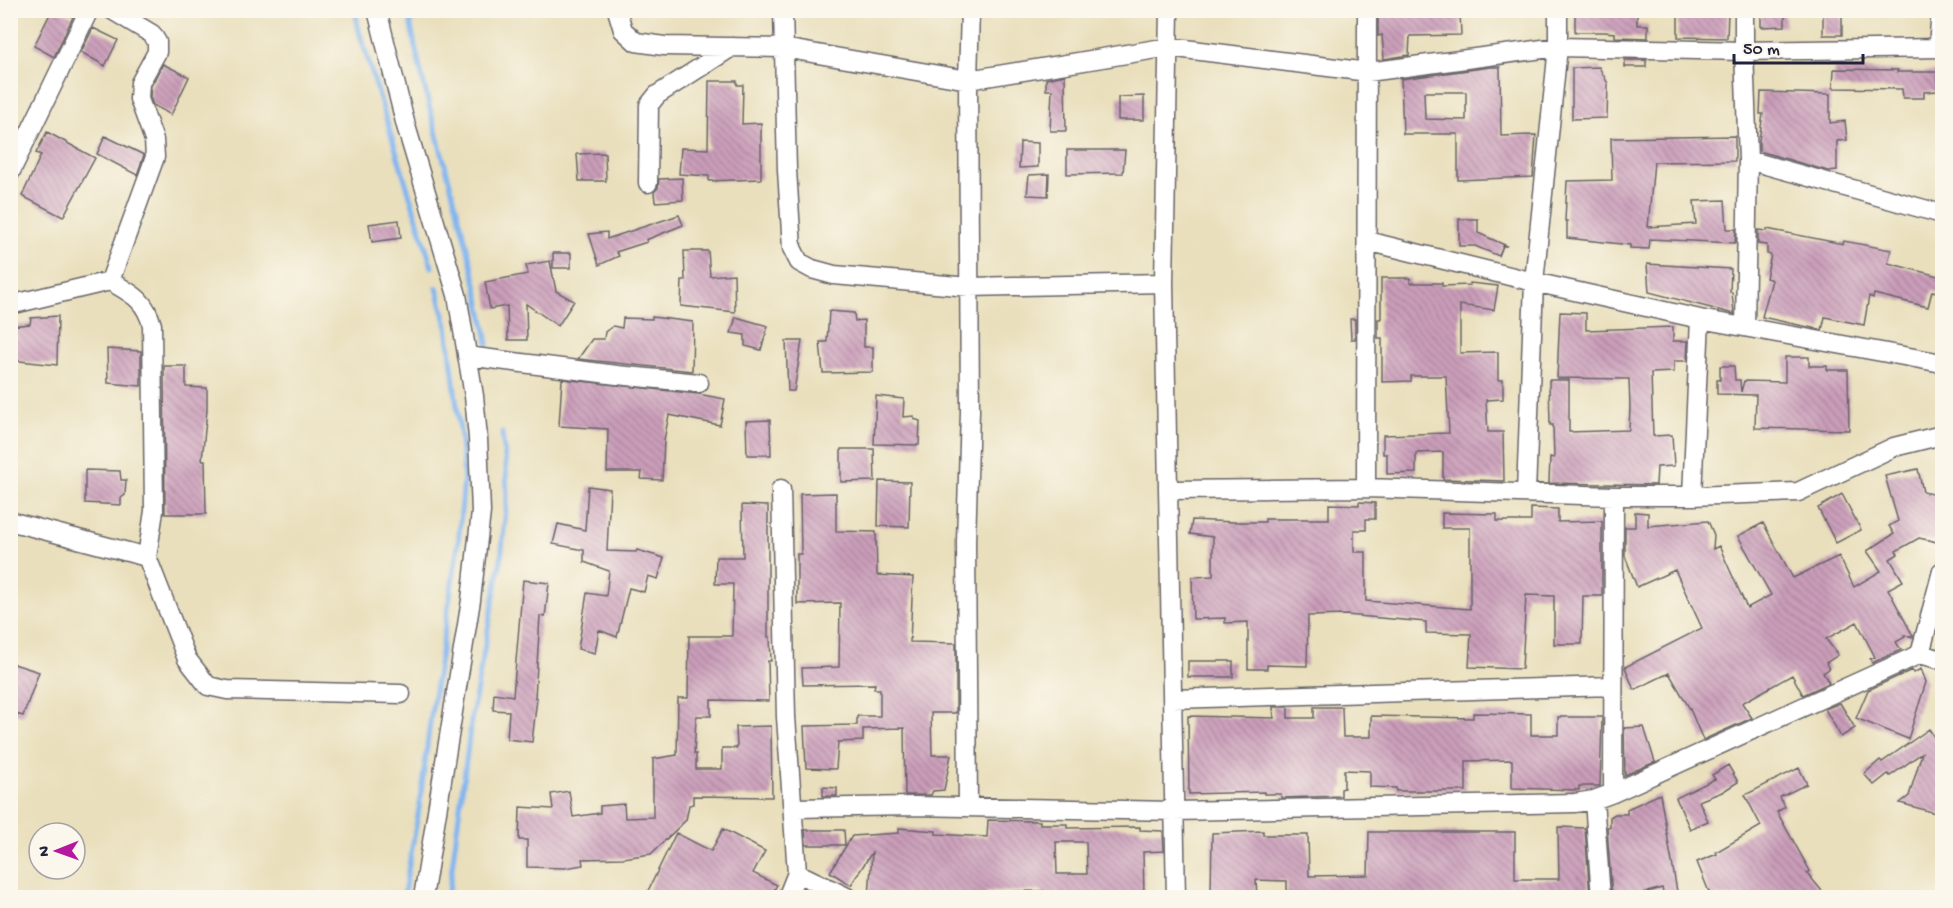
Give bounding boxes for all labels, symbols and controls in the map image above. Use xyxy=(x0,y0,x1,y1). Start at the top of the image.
scale bar xyxy=(1734,27,1863,65)
text: 50 m xyxy=(1743,40,1780,61)
north arrow xyxy=(27,821,87,881)
text: N xyxy=(36,845,55,857)

